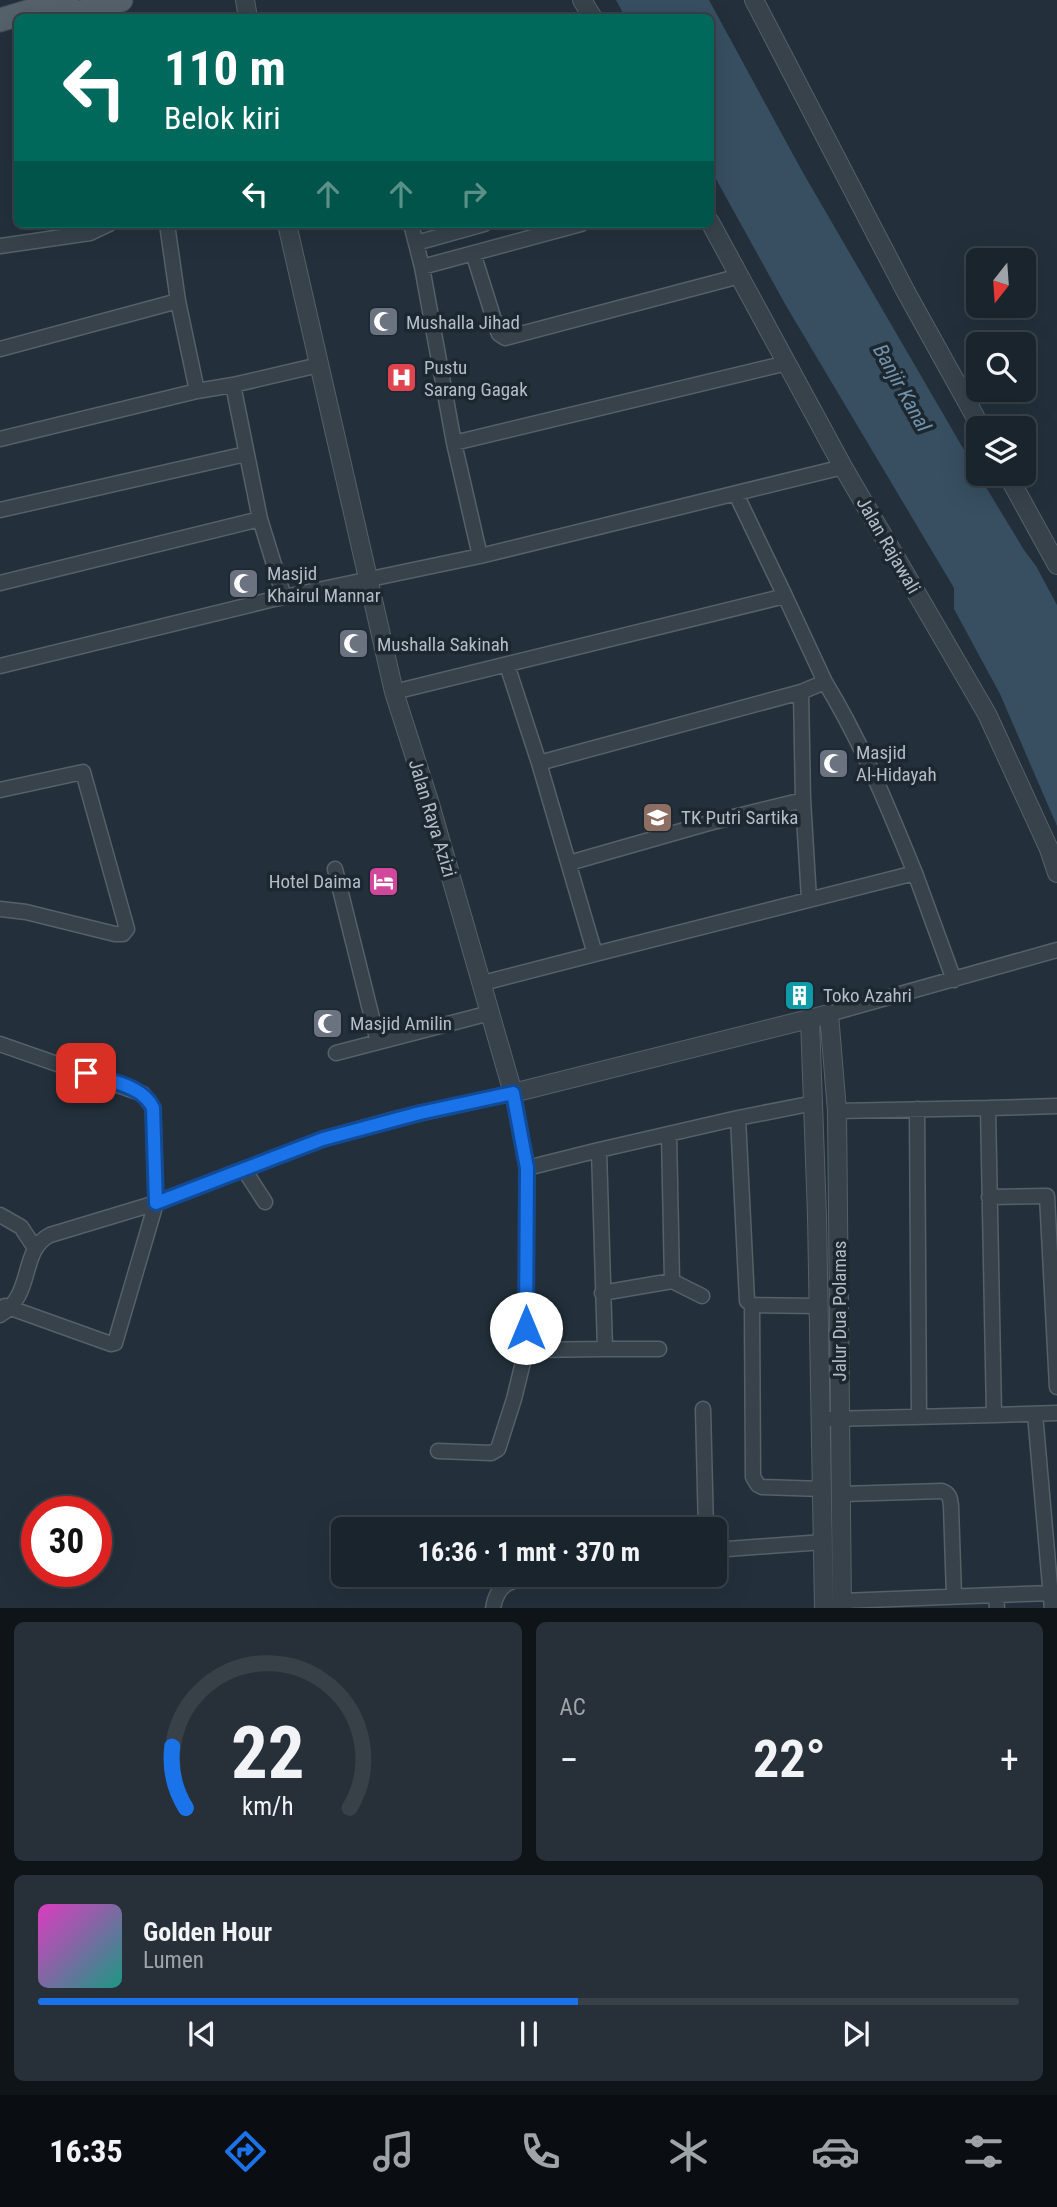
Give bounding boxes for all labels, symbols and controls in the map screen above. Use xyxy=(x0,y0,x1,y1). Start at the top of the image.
text: 110 m xyxy=(164,40,286,97)
icon: left xyxy=(49,42,140,133)
text: Belok kiri xyxy=(164,99,281,137)
icon: left xyxy=(236,175,274,213)
icon: ahead xyxy=(309,175,347,213)
icon: ahead xyxy=(382,175,420,213)
icon: right xyxy=(455,175,493,213)
north arrow xyxy=(966,248,1036,318)
map controls xyxy=(966,248,1036,486)
mosque icon: Mushalla Jihad xyxy=(366,305,400,339)
place label: Mushalla Jihad xyxy=(406,311,520,334)
button: search xyxy=(966,332,1036,402)
water label: Banjir Kanal xyxy=(868,340,936,436)
place label: Pustu Sarang Gagak xyxy=(424,356,528,401)
hospital icon: Pustu Sarang Gagak xyxy=(384,361,418,395)
button: layers xyxy=(966,416,1036,486)
street label: Jalan Rajawali xyxy=(852,493,926,598)
place label: Masjid Khairul Mannar xyxy=(267,562,381,607)
mosque icon: Masjid Khairul Mannar xyxy=(227,567,261,601)
mosque icon: Mushalla Sakinah xyxy=(337,627,371,661)
place label: Mushalla Sakinah xyxy=(377,633,509,656)
place label: Masjid Al-Hidayah xyxy=(856,741,937,786)
mosque icon: Masjid Al-Hidayah xyxy=(816,746,850,780)
street label: Jalan Raya Azizi xyxy=(404,756,461,880)
school or university icon: TK Putri Sartika xyxy=(641,800,675,834)
place label: TK Putri Sartika xyxy=(681,806,798,829)
hotel icon: Hotel Daima xyxy=(367,864,401,898)
place label: Hotel Daima xyxy=(269,870,361,893)
building icon: Toko Azahri xyxy=(783,978,817,1012)
place label: Toko Azahri xyxy=(823,984,912,1007)
mosque icon: Masjid Amilin xyxy=(310,1006,344,1040)
place label: Masjid Amilin xyxy=(350,1012,452,1035)
pin xyxy=(56,1043,116,1103)
icon: arrive xyxy=(67,1054,105,1092)
street label: Jalur Dua Polamas xyxy=(828,1241,851,1381)
position arrow xyxy=(489,1291,563,1365)
speed limit sign: 30 xyxy=(21,1496,112,1587)
text: 16:36 · 1 mnt · 370 m xyxy=(418,1537,640,1567)
text: AC xyxy=(560,1694,586,1721)
text: 22 xyxy=(231,1710,305,1796)
text: 22° xyxy=(753,1729,826,1790)
text: − xyxy=(560,1738,579,1782)
text: + xyxy=(1000,1738,1019,1782)
text: km/h xyxy=(242,1791,293,1820)
text: Golden Hour xyxy=(143,1917,272,1947)
text: Lumen xyxy=(143,1947,204,1974)
icon: previous xyxy=(183,2015,221,2053)
icon: pause xyxy=(510,2015,548,2053)
icon: next xyxy=(837,2015,875,2053)
icon: directions xyxy=(221,2127,270,2176)
icon: music xyxy=(369,2127,418,2176)
icon: phone xyxy=(516,2127,565,2176)
icon: climate xyxy=(664,2127,713,2176)
icon: car xyxy=(811,2127,860,2176)
icon: filters xyxy=(959,2127,1008,2176)
text: 16:35 xyxy=(49,2132,123,2170)

